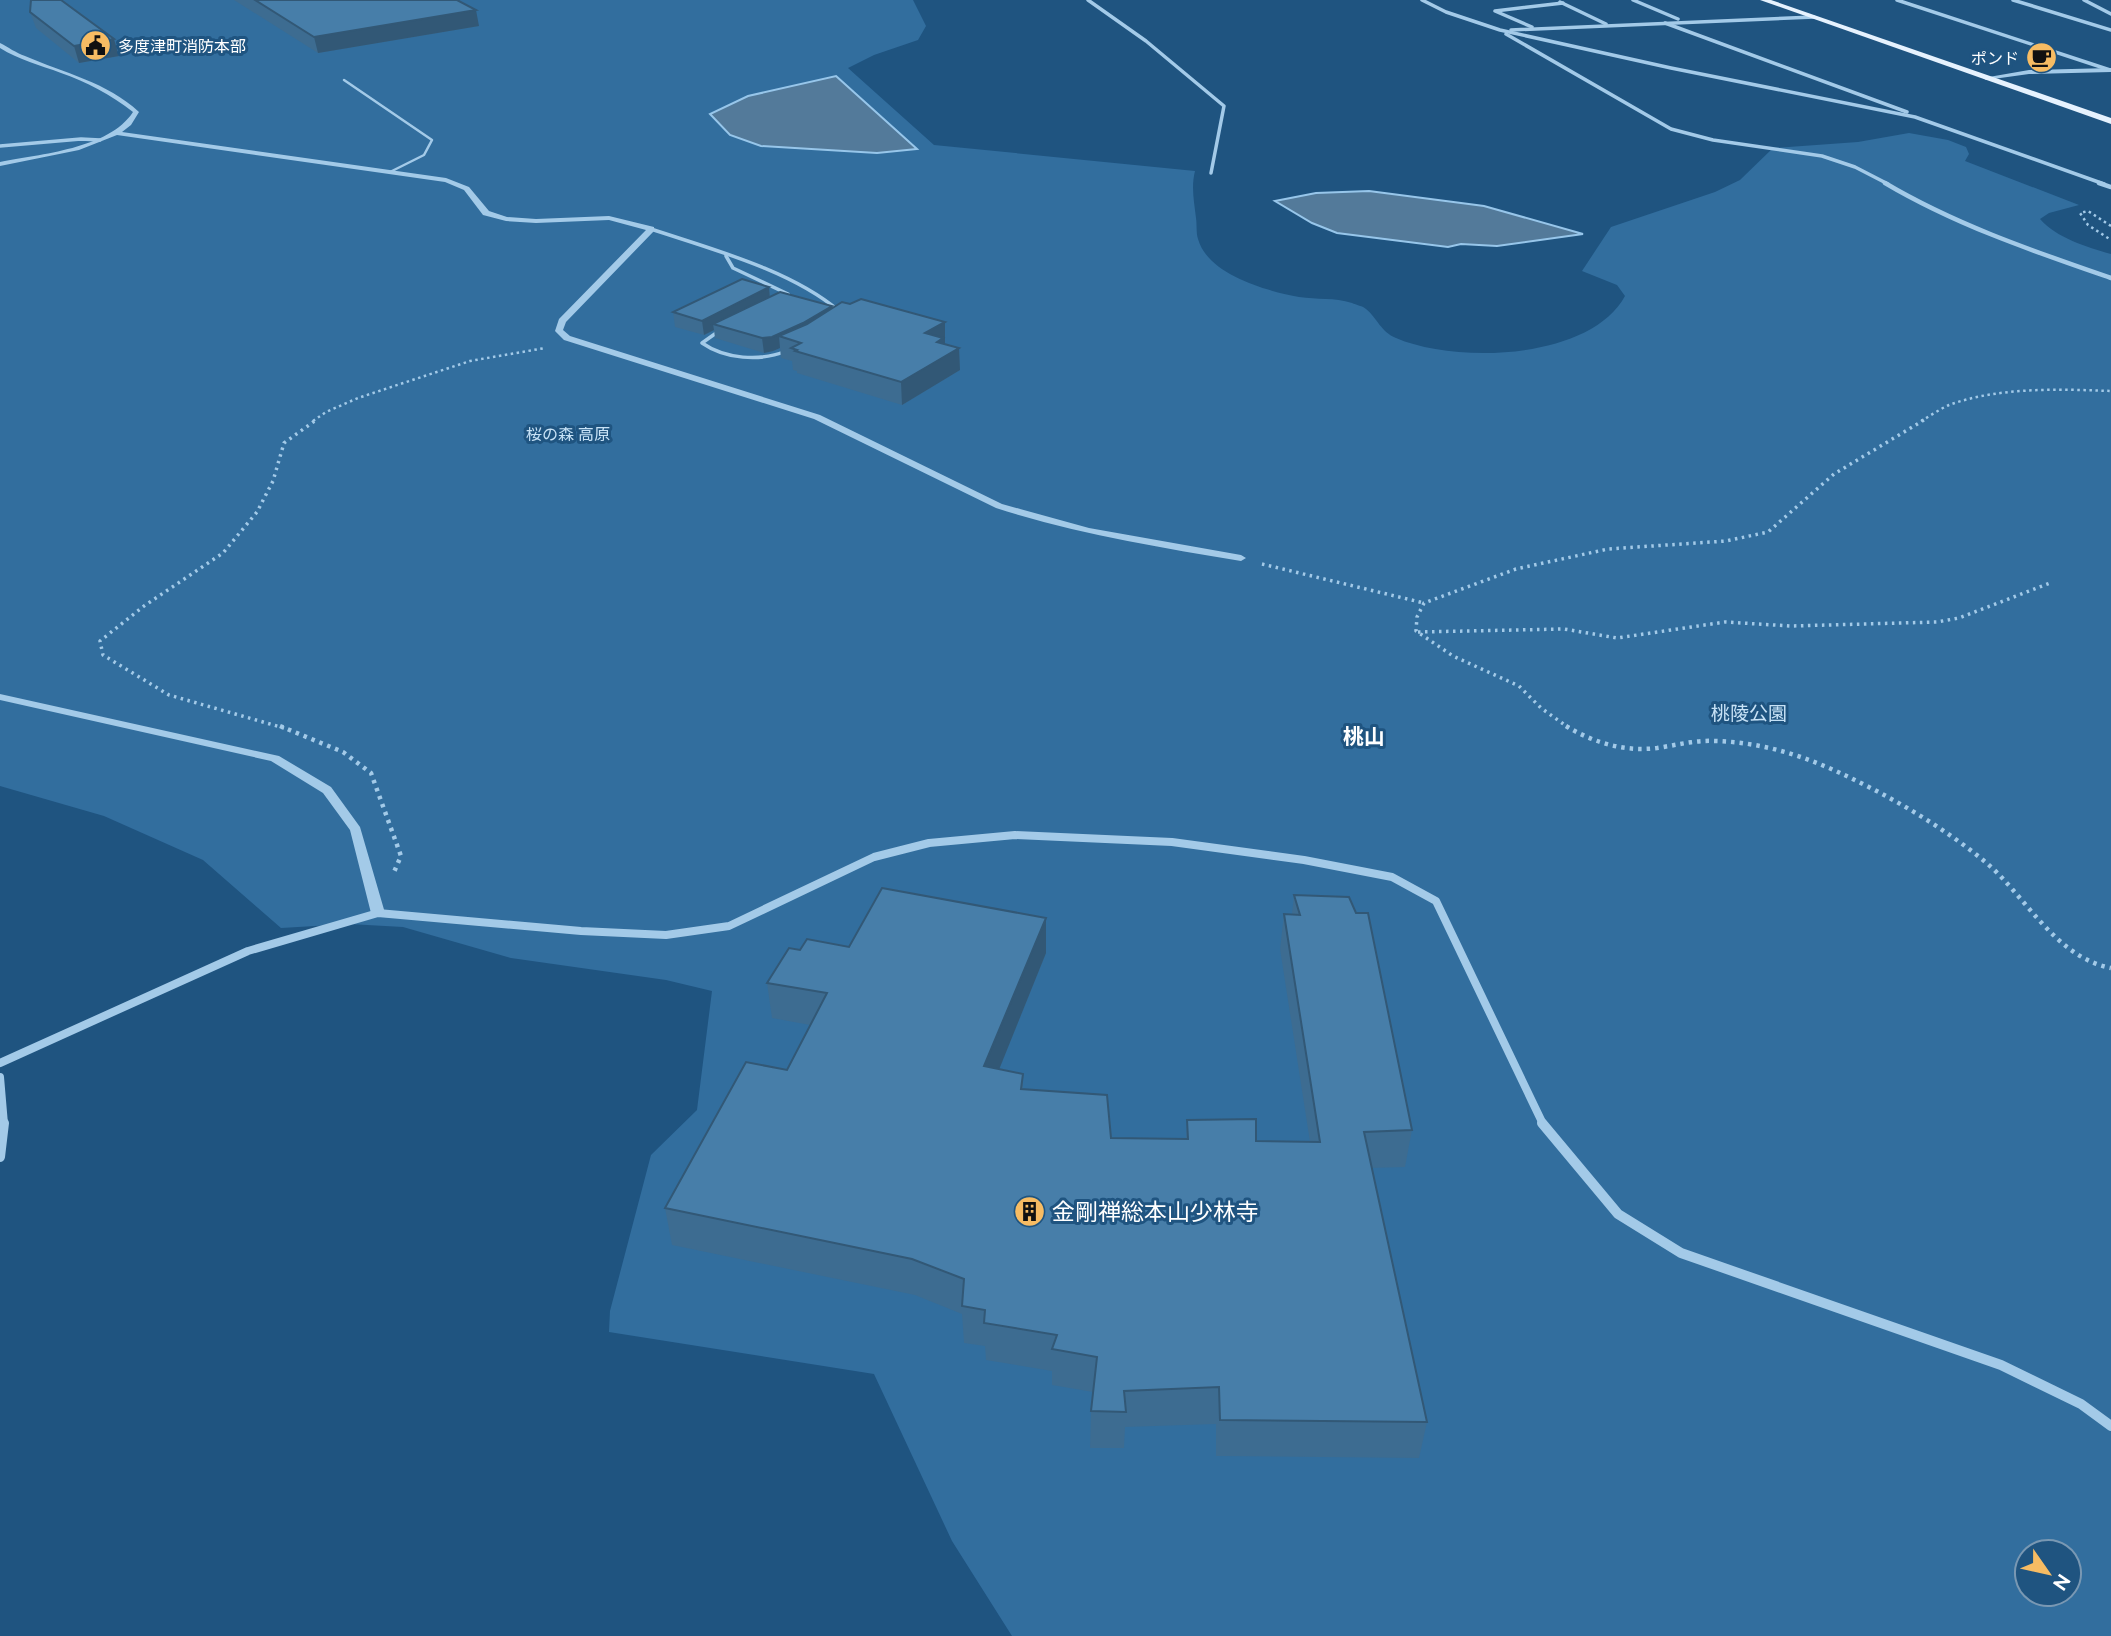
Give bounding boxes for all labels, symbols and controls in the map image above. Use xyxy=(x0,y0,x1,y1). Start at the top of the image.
public building icon: 多度津町消防本部 xyxy=(78,29,112,63)
place label: 多度津町消防本部 xyxy=(118,37,246,56)
cafe icon: ポンド xyxy=(2025,41,2059,75)
place label: ポンド xyxy=(1971,49,2019,68)
park label: 桜の森 高原 xyxy=(526,425,610,444)
park label: 桃陵公園 xyxy=(1711,702,1787,724)
district label: 桃山 xyxy=(1343,724,1385,749)
building icon: 金剛禅総本山少林寺 xyxy=(1012,1195,1046,1229)
place label: 金剛禅総本山少林寺 xyxy=(1052,1198,1259,1225)
north arrow xyxy=(2013,1538,2083,1608)
text: N xyxy=(2049,1570,2075,1595)

